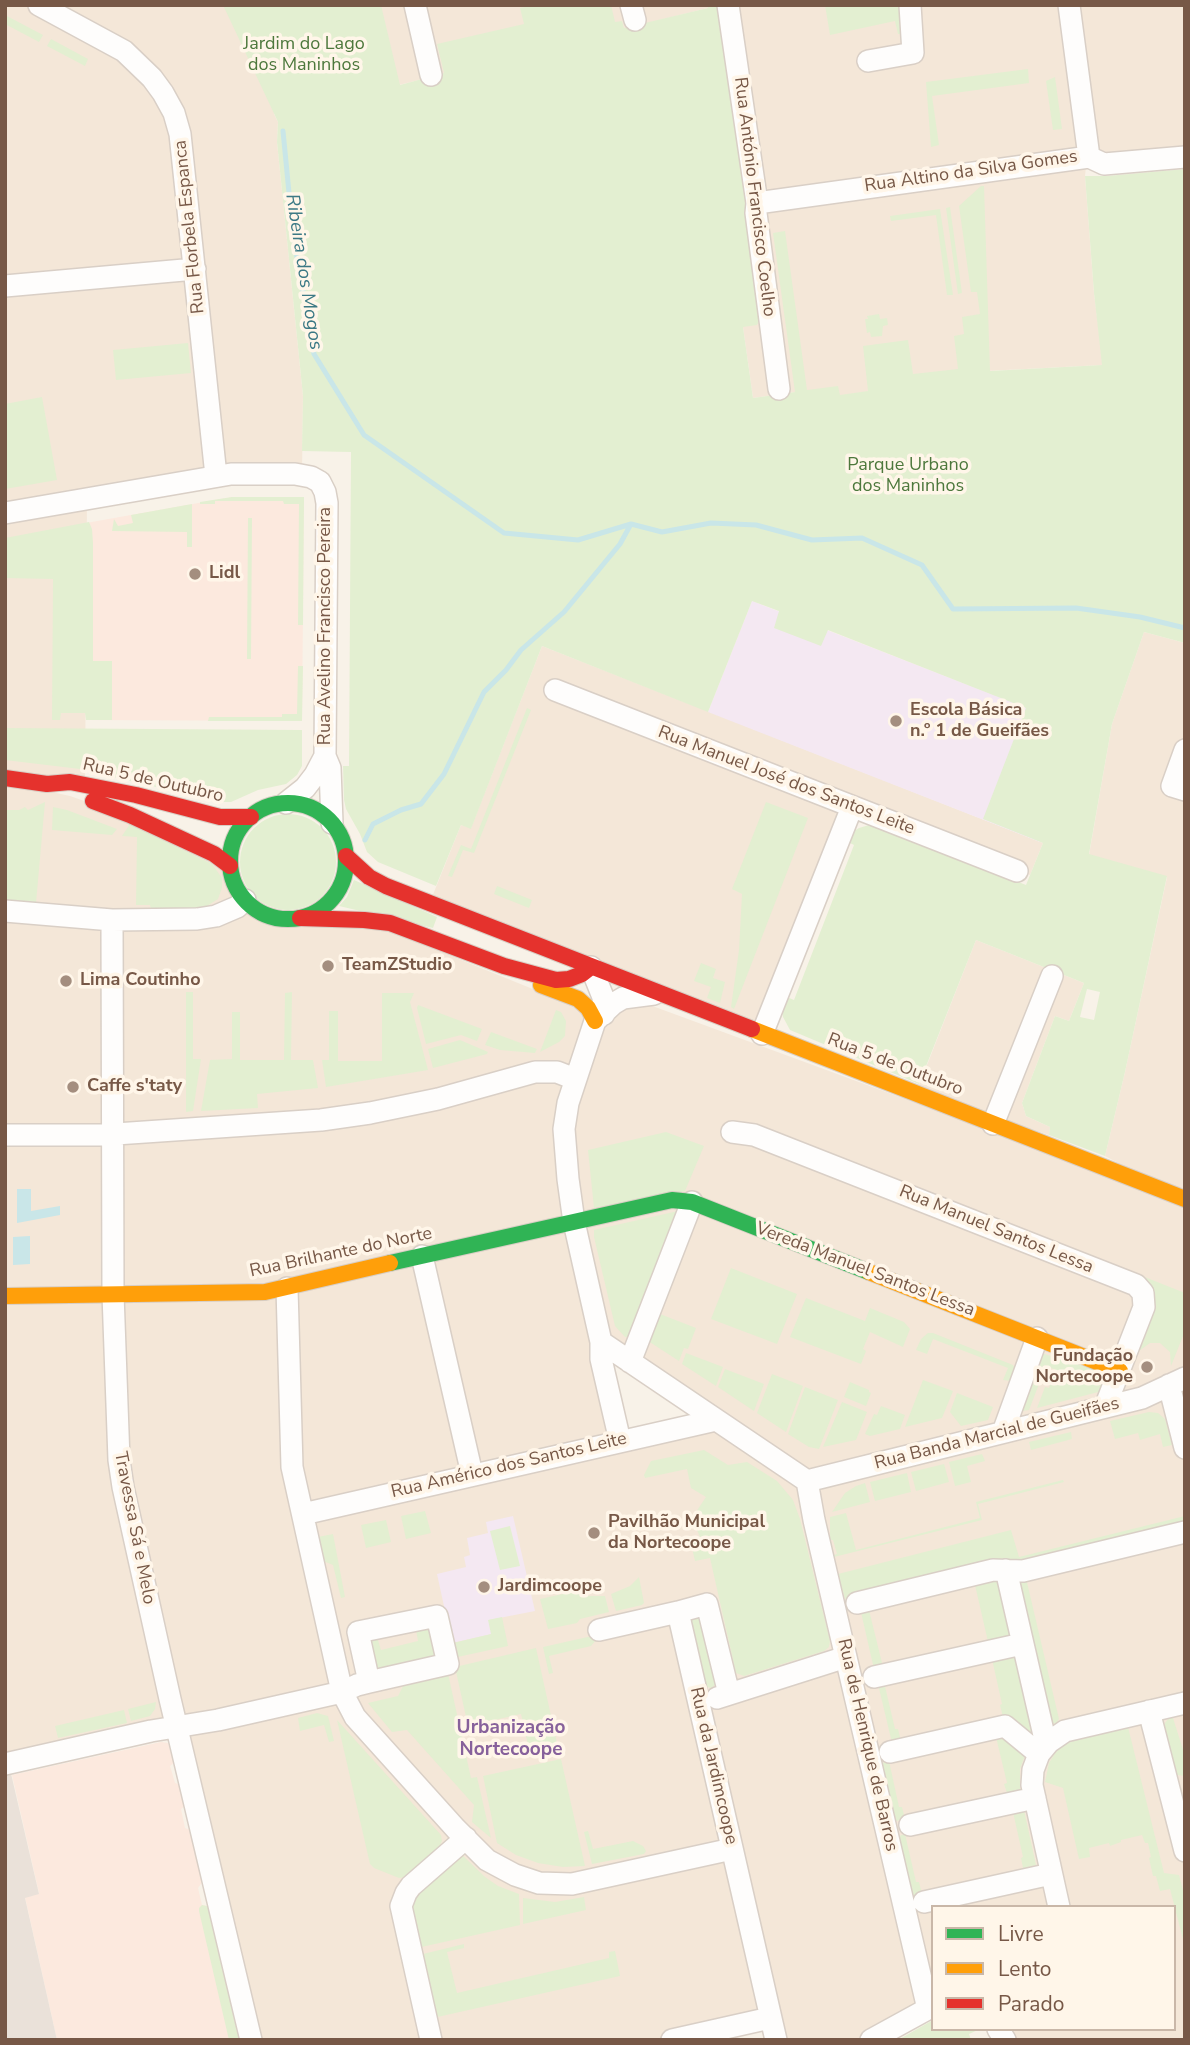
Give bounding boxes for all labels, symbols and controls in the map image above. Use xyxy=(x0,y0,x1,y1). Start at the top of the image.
park label: Jardim do Lago dos Maninhos xyxy=(243,34,365,76)
street label: Rua António Francisco Coelho xyxy=(729,76,779,318)
street label: Rua Florbela Espanca xyxy=(170,139,210,315)
street label: Rua Altino da Silva Gomes xyxy=(863,146,1079,198)
water label: Ribeira dos Mogos xyxy=(279,192,327,352)
park label: Parque Urbano dos Maninhos xyxy=(847,455,969,498)
street label: Rua Avelino Francisco Pereira xyxy=(315,507,337,745)
place label: Lidl xyxy=(209,563,240,585)
marker: Lidl xyxy=(187,566,203,582)
place label: Escola Básica n.º 1 de Gueifães xyxy=(910,700,1049,742)
marker: Escola Básica n.º 1 de Gueifães xyxy=(888,713,904,729)
street label: Rua Manuel José dos Santos Leite xyxy=(655,722,917,840)
street label: Rua 5 de Outubro xyxy=(81,754,225,808)
place label: TeamZStudio xyxy=(342,955,452,977)
marker: TeamZStudio xyxy=(320,958,336,974)
place label: Lima Coutinho xyxy=(80,970,201,992)
marker: Lima Coutinho xyxy=(58,973,74,989)
street label: Rua 5 de Outubro xyxy=(824,1029,966,1101)
place label: Caffe s'taty xyxy=(87,1076,182,1098)
marker: Caffe s'taty xyxy=(65,1079,81,1095)
street label: Rua Manuel Santos Lessa xyxy=(896,1181,1096,1279)
street label: Vereda Manuel Santos Lessa xyxy=(752,1218,978,1322)
street label: Rua Brilhante do Norte xyxy=(248,1223,434,1283)
place label: Fundação Nortecoope xyxy=(1035,1346,1133,1388)
marker: Fundação Nortecoope xyxy=(1139,1359,1155,1375)
street label: Rua Banda Marcial de Gueifães xyxy=(872,1393,1122,1475)
street label: Rua Américo dos Santos Leite xyxy=(389,1428,629,1504)
street label: Travessa Sá e Melo xyxy=(109,1450,159,1606)
place label: Pavilhão Municipal da Nortecoope xyxy=(608,1512,765,1554)
marker: Pavilhão Municipal da Nortecoope xyxy=(586,1525,602,1541)
place label: Jardimcoope xyxy=(498,1576,602,1598)
marker: Jardimcoope xyxy=(476,1579,492,1595)
street label: Rua de Henrique de Barros xyxy=(832,1636,902,1854)
street label: Rua da Jardimcoope xyxy=(684,1685,742,1847)
district label: Urbanização Nortecoope xyxy=(457,1717,565,1761)
legend xyxy=(931,1905,1176,2031)
text: Livre xyxy=(998,1920,1044,1948)
text: Lento xyxy=(998,1955,1051,1983)
text: Parado xyxy=(998,1990,1064,2018)

